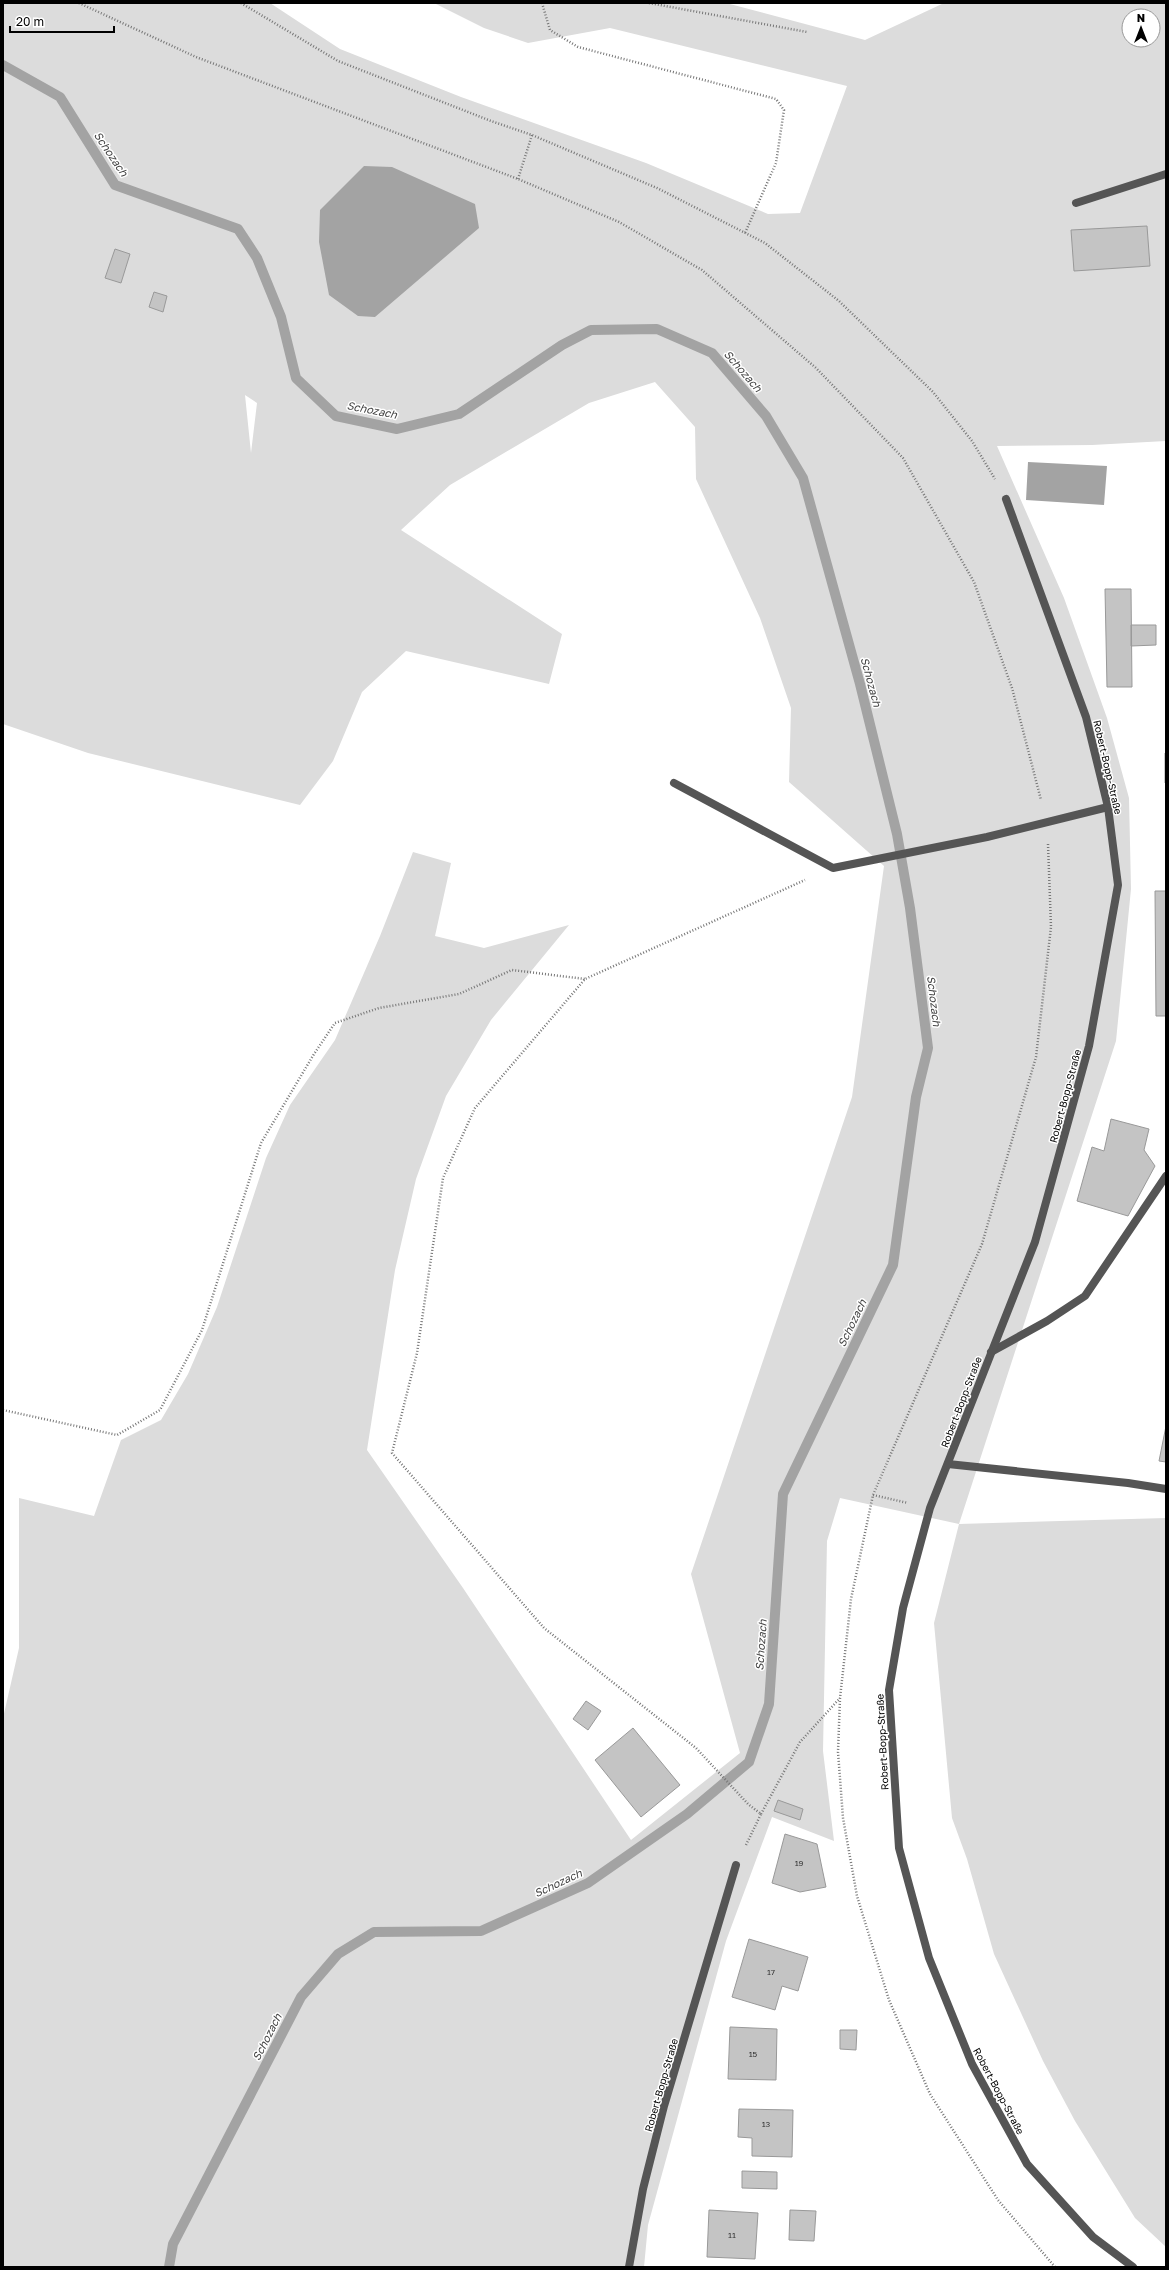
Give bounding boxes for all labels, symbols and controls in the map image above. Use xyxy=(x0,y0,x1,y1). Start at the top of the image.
scale bar xyxy=(10,8,114,34)
north arrow xyxy=(1121,8,1161,48)
text: N xyxy=(1137,11,1145,24)
text: 20 m xyxy=(16,14,44,29)
water label: Schozach xyxy=(92,129,132,180)
water label: Schozach xyxy=(722,347,766,395)
water label: Schozach xyxy=(346,398,400,421)
water label: Schozach xyxy=(859,656,885,709)
street label: Robert-Bopp-Straße xyxy=(1091,719,1125,816)
water label: Schozach xyxy=(925,975,944,1028)
street label: Robert-Bopp-Straße xyxy=(1047,1048,1083,1144)
water label: Schozach xyxy=(835,1296,869,1349)
street label: Robert-Bopp-Straße xyxy=(938,1355,984,1449)
water label: Schozach xyxy=(752,1618,769,1671)
street label: Robert-Bopp-Straße xyxy=(873,1693,891,1790)
house number: 19 xyxy=(795,1858,804,1868)
water label: Schozach xyxy=(532,1865,585,1899)
house number: 17 xyxy=(767,1967,775,1977)
water label: Schozach xyxy=(249,2010,284,2062)
street label: Robert-Bopp-Straße xyxy=(642,2037,680,2133)
street label: Robert-Bopp-Straße xyxy=(971,2046,1027,2137)
house number: 15 xyxy=(749,2049,758,2059)
house number: 13 xyxy=(762,2119,771,2129)
house number: 11 xyxy=(728,2230,736,2240)

